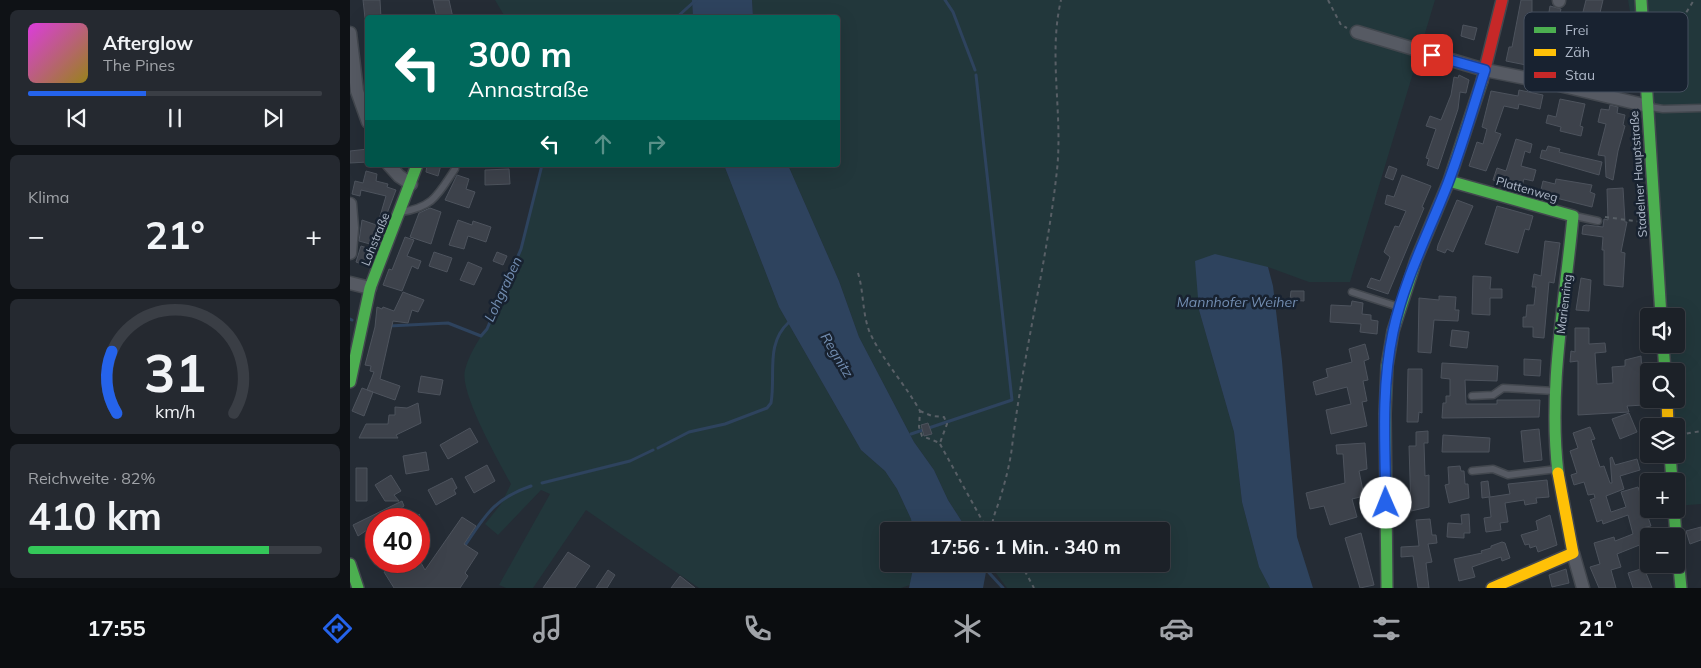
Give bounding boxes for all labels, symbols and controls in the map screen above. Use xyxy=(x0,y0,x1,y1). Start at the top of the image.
legend xyxy=(1524,12,1688,92)
text: Frei xyxy=(1565,21,1589,39)
text: Afterglow xyxy=(103,31,193,55)
text: 300 m xyxy=(468,32,572,76)
pin xyxy=(1411,34,1453,76)
icon: left xyxy=(385,35,450,100)
icon: arrive xyxy=(1418,41,1446,69)
text: Zäh xyxy=(1565,43,1590,61)
text: The Pines xyxy=(103,55,175,75)
text: Stau xyxy=(1565,66,1595,84)
text: Annastraße xyxy=(468,75,589,103)
icon: previous xyxy=(63,104,91,132)
icon: pause xyxy=(161,104,189,132)
icon: next xyxy=(259,104,287,132)
street label: Stadelner Hauptstraße xyxy=(1626,110,1650,238)
icon: left xyxy=(536,130,564,158)
icon: ahead xyxy=(589,130,617,158)
icon: right xyxy=(642,130,670,158)
street label: Plattenweg xyxy=(1494,173,1560,205)
text: Klima xyxy=(28,187,69,207)
street label: Lohstraße xyxy=(358,210,392,268)
text: 21° xyxy=(145,211,205,259)
text: − xyxy=(28,218,45,253)
text: + xyxy=(305,218,322,253)
water label: Lohgraben xyxy=(480,254,526,324)
street label: Marienring xyxy=(1553,273,1575,335)
water label: Mannhofer Weiher xyxy=(1177,293,1298,311)
map controls xyxy=(1640,308,1685,573)
button: sound xyxy=(1640,308,1685,353)
water label: Regnitz xyxy=(817,329,858,381)
text: 31 xyxy=(144,340,206,405)
button: search xyxy=(1640,363,1685,408)
text: km/h xyxy=(155,400,195,422)
button: layers xyxy=(1640,418,1685,463)
text: Reichweite · 82% xyxy=(28,468,155,488)
button: + xyxy=(1640,473,1685,518)
position arrow xyxy=(1359,476,1411,528)
text: 410 km xyxy=(28,492,162,540)
speed limit sign: 40 xyxy=(365,508,430,573)
button: − xyxy=(1640,528,1685,573)
text: 17:56 · 1 Min. · 340 m xyxy=(929,535,1121,559)
icon: directions xyxy=(320,611,355,646)
icon: music xyxy=(530,611,565,646)
icon: phone xyxy=(740,611,775,646)
icon: climate xyxy=(950,611,985,646)
icon: car xyxy=(1159,611,1194,646)
icon: filters xyxy=(1369,611,1404,646)
text: 17:55 xyxy=(87,614,146,642)
text: 21° xyxy=(1579,614,1614,642)

